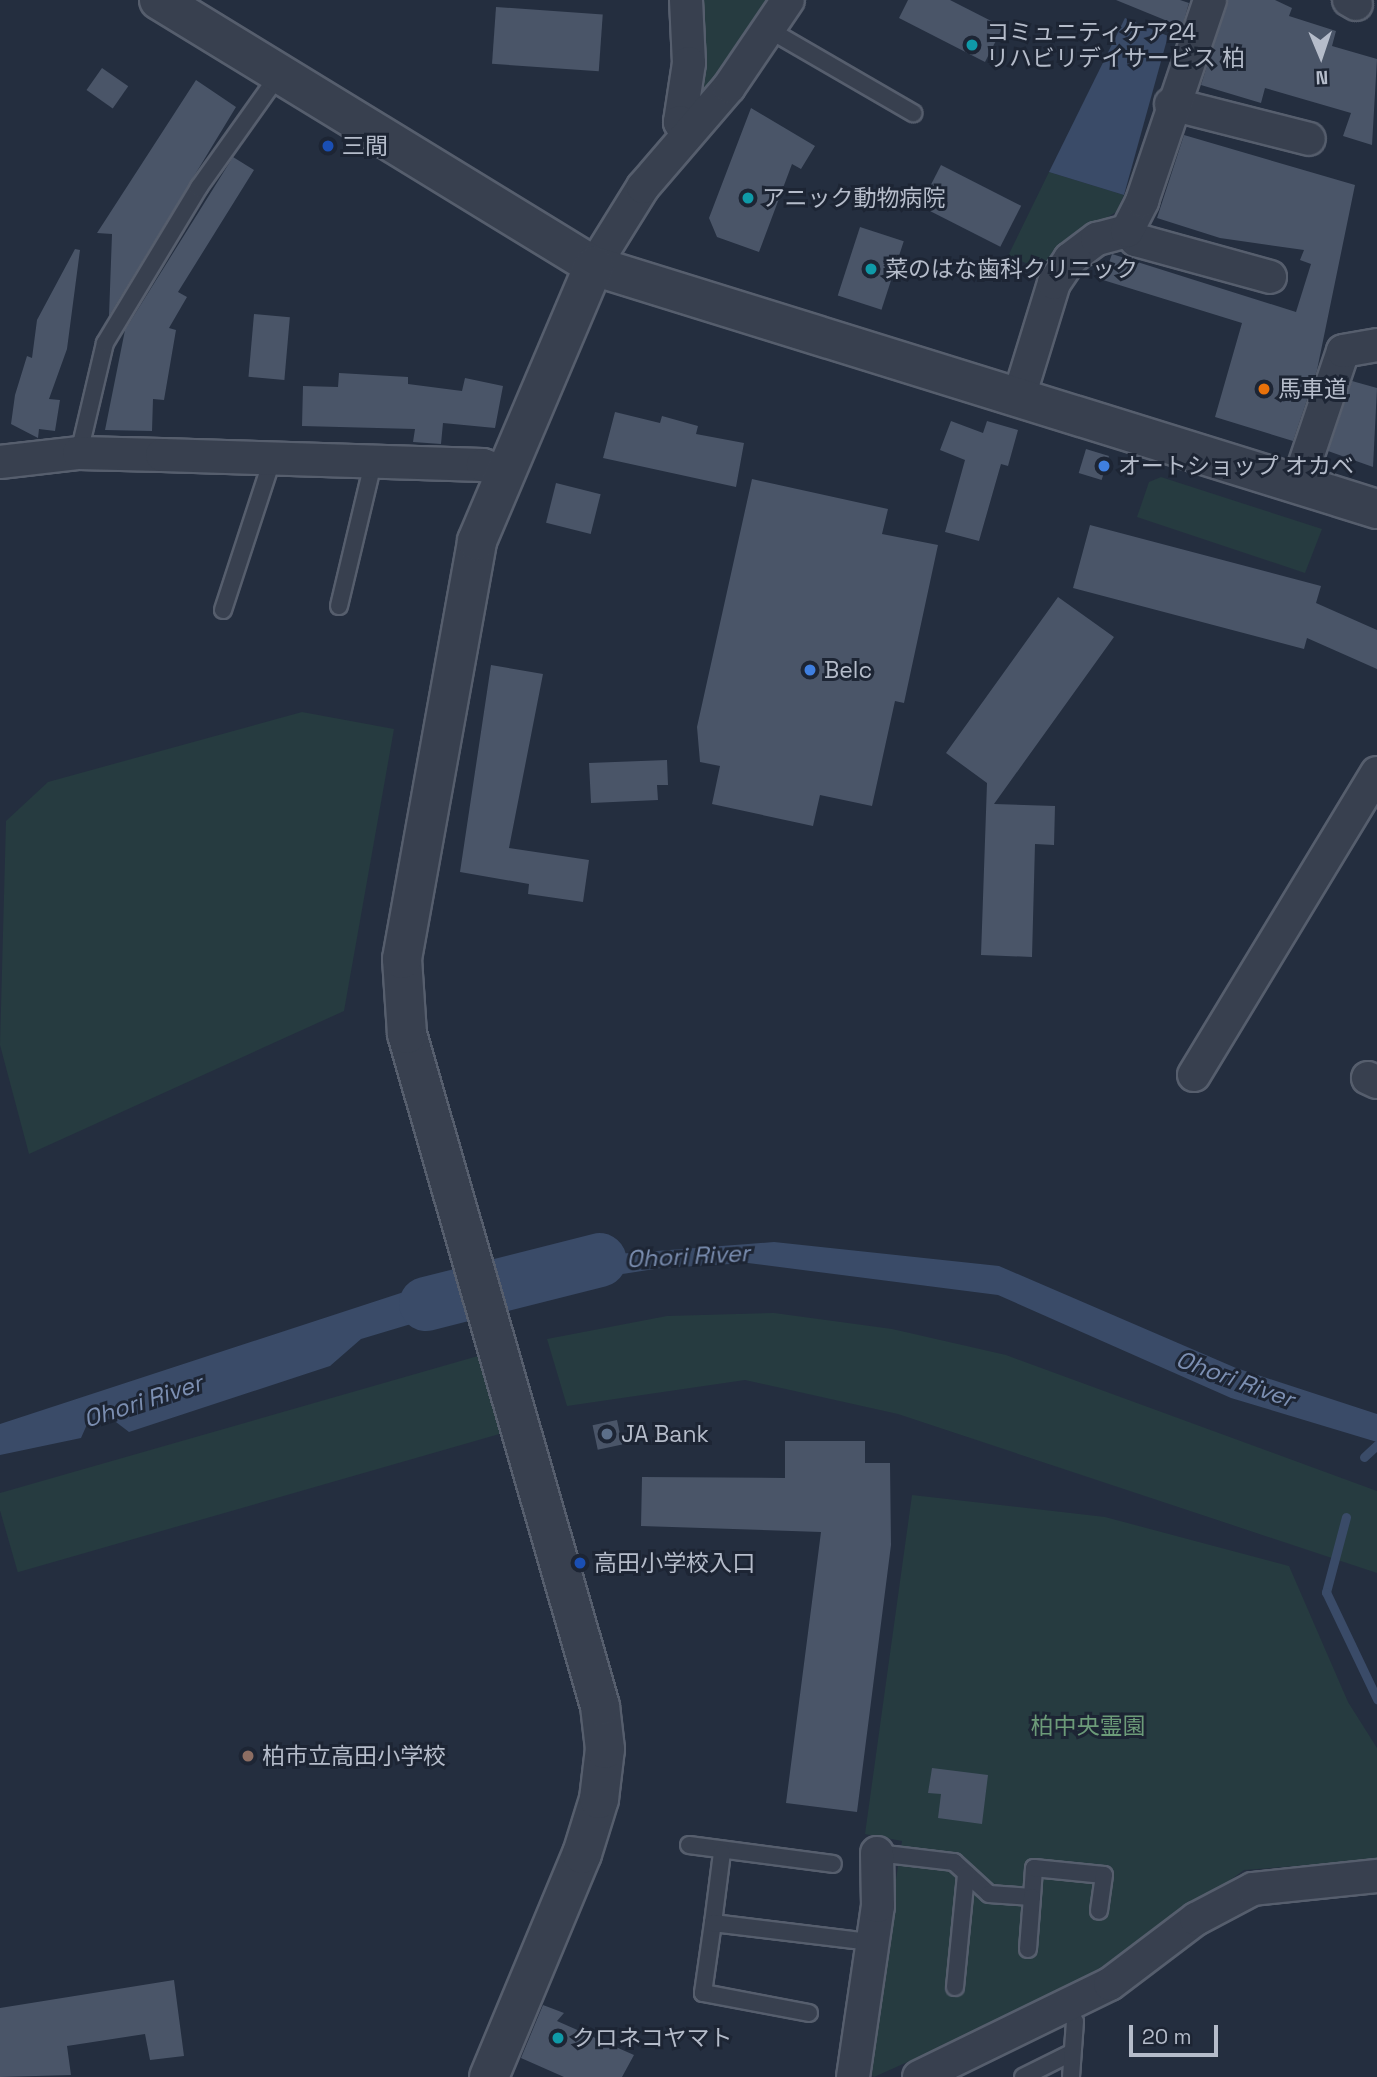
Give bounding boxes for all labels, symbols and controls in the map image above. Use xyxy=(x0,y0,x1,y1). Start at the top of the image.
place label: コミュニティケア24 リハビリデイサービス 柏 xyxy=(986,18,1245,72)
north arrow xyxy=(1286,21,1356,91)
marker: コミュニティケア24 リハビリデイサービス 柏 xyxy=(964,37,980,53)
text: N xyxy=(1315,65,1329,90)
place label: 三間 xyxy=(342,132,388,160)
marker: 三間 xyxy=(320,138,336,154)
place label: アニック動物病院 xyxy=(762,184,946,212)
marker: アニック動物病院 xyxy=(740,190,756,206)
place label: 菜のはな歯科クリニック xyxy=(885,255,1138,283)
marker: 菜のはな歯科クリニック xyxy=(863,261,879,277)
place label: 馬車道 xyxy=(1278,375,1347,403)
marker: 馬車道 xyxy=(1256,381,1272,397)
place label: オートショップ オカベ xyxy=(1118,452,1354,480)
marker: オートショップ オカベ xyxy=(1096,458,1112,474)
place label: Belc xyxy=(824,656,872,684)
marker: Belc xyxy=(802,662,818,678)
water label: Ohori River xyxy=(626,1238,750,1274)
water label: Ohori River xyxy=(1172,1344,1298,1414)
water label: Ohori River xyxy=(80,1368,206,1434)
place label: JA Bank xyxy=(621,1420,709,1448)
marker: JA Bank xyxy=(599,1426,615,1442)
place label: 高田小学校入口 xyxy=(594,1549,755,1577)
marker: 高田小学校入口 xyxy=(572,1555,588,1571)
park label: 柏中央霊園 xyxy=(1031,1712,1145,1740)
place label: 柏市立高田小学校 xyxy=(262,1742,446,1770)
marker: 柏市立高田小学校 xyxy=(240,1748,256,1764)
scale bar xyxy=(1132,2010,1221,2054)
text: 20 m xyxy=(1142,2023,1192,2050)
place label: クロネコヤマト xyxy=(572,2024,733,2052)
marker: クロネコヤマト xyxy=(550,2030,566,2046)

